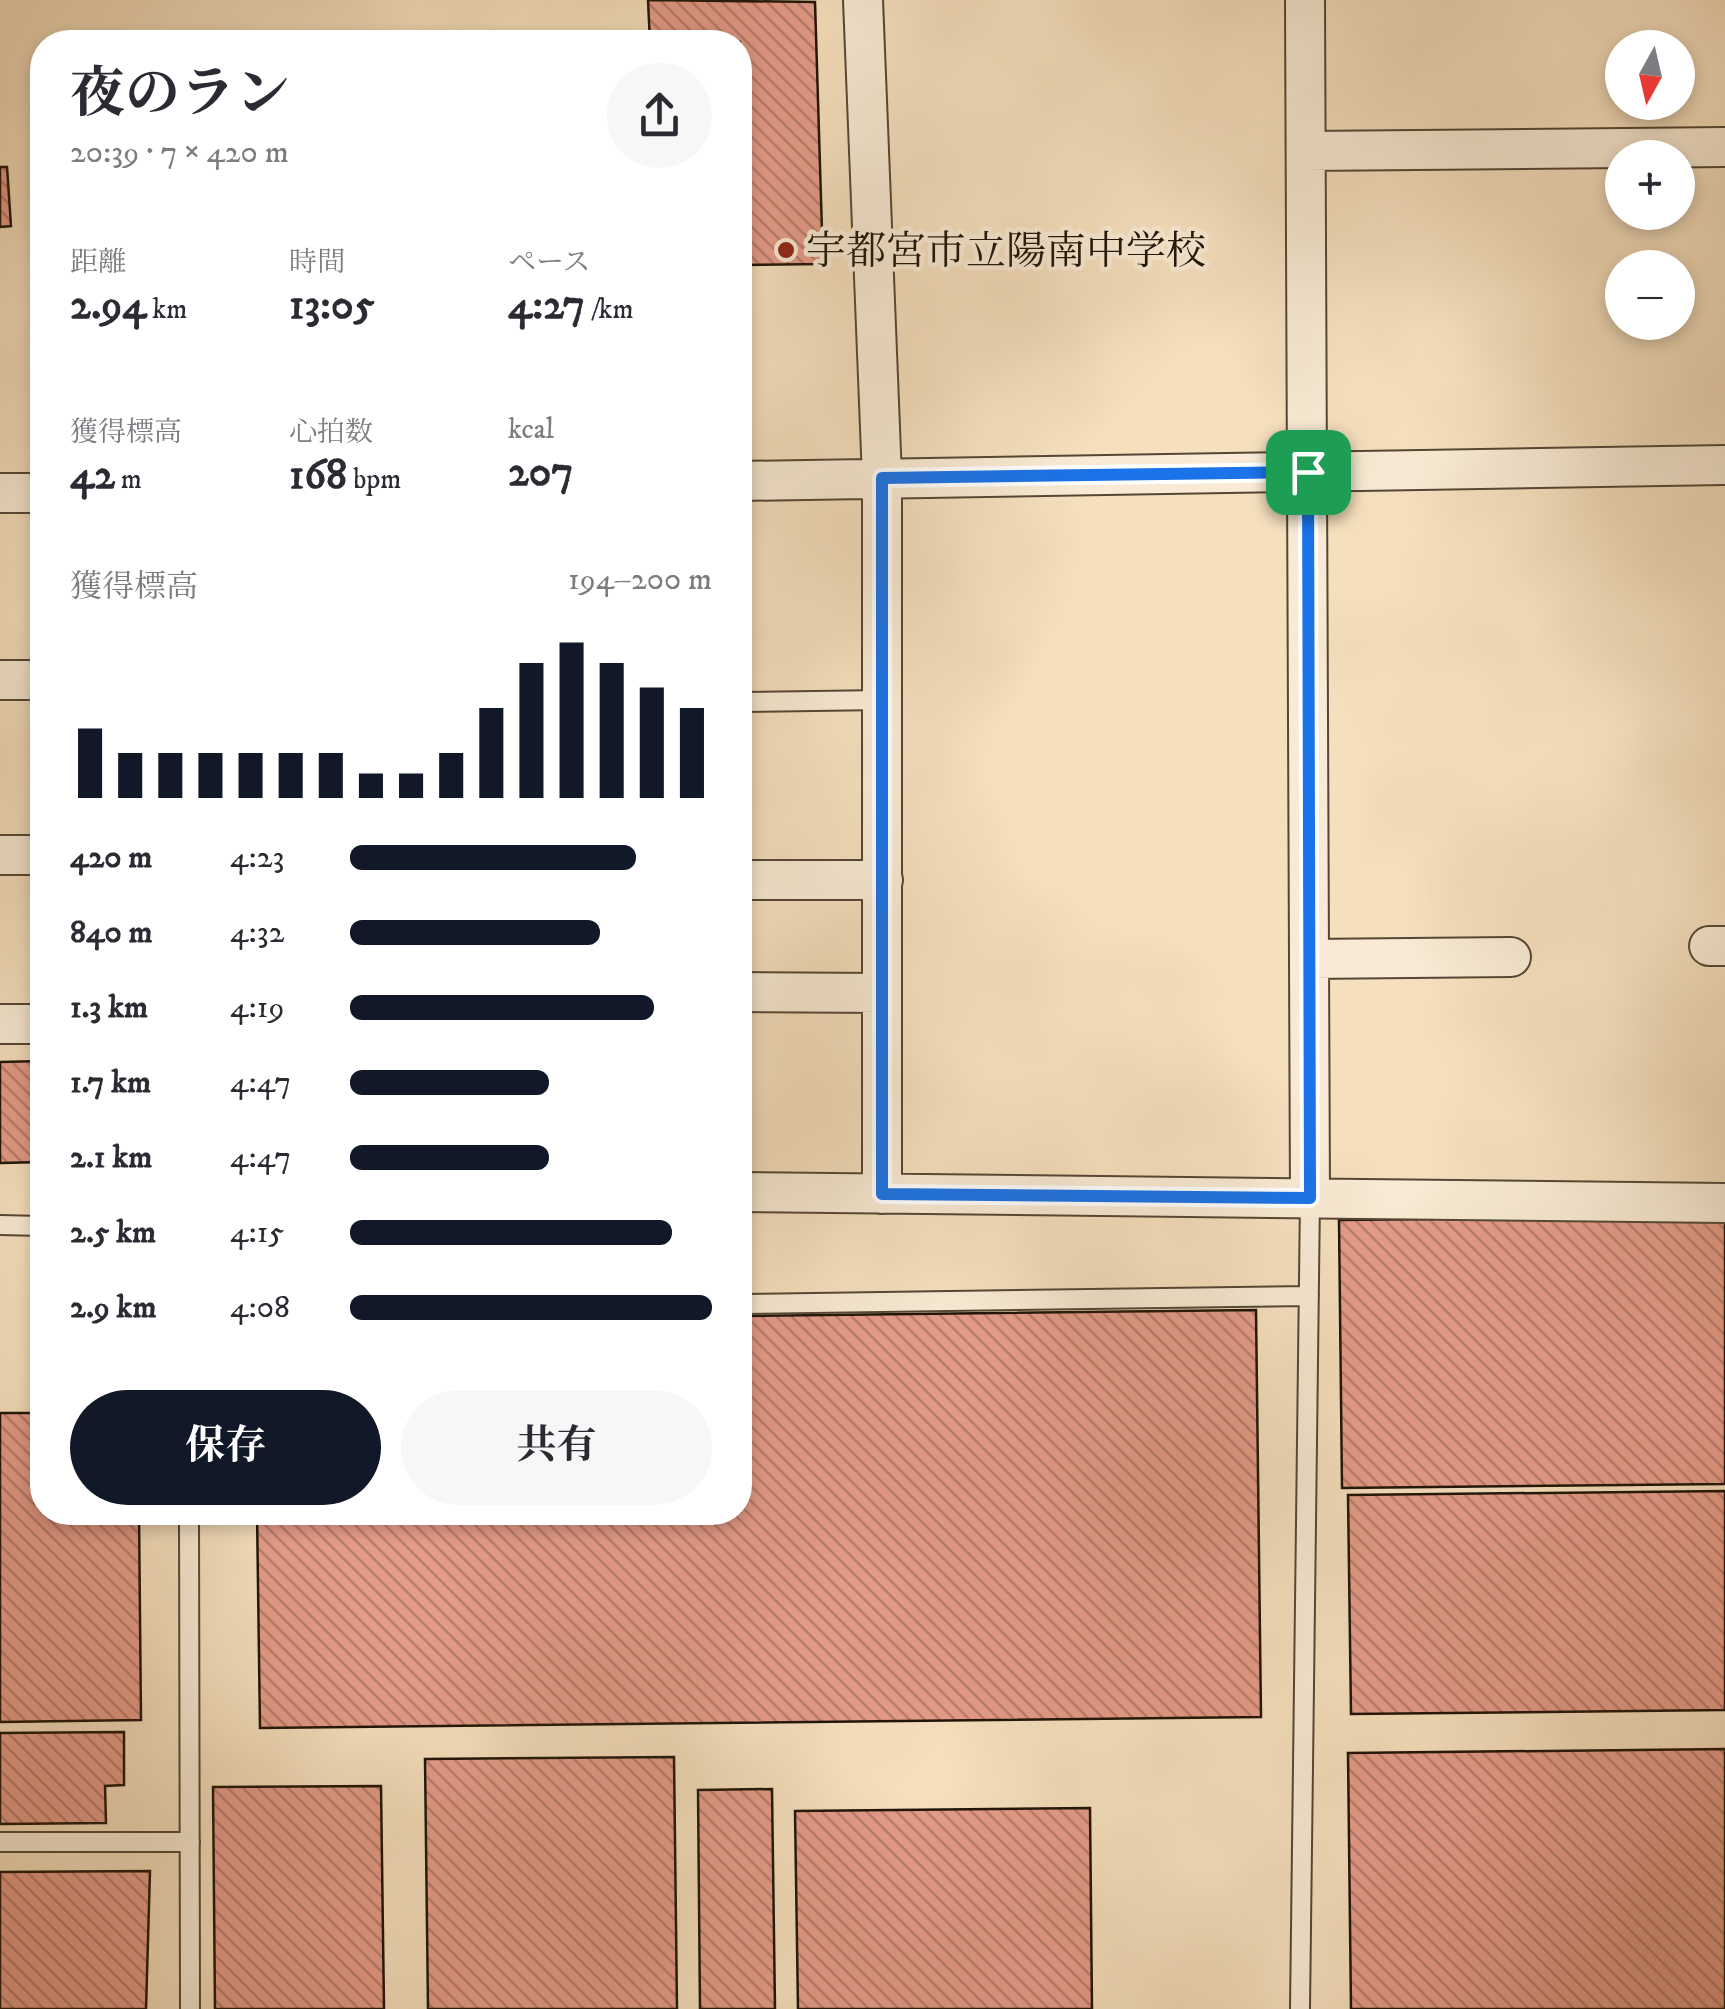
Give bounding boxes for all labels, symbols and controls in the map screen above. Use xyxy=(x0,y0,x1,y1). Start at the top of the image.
north arrow xyxy=(1605,30,1695,120)
map controls xyxy=(1605,30,1695,340)
text: 夜のラン xyxy=(70,61,290,130)
button: share xyxy=(607,63,712,168)
text: 20:39 · 7 × 420 m xyxy=(70,133,289,173)
button: + xyxy=(1605,140,1695,230)
place label: 宇都宮市立陽南中学校 xyxy=(806,228,1206,278)
marker: 宇都宮市立陽南中学校 xyxy=(775,239,797,261)
text: 距離 xyxy=(70,245,126,280)
text: 時間 xyxy=(289,245,345,280)
text: ペース xyxy=(508,245,591,280)
button: − xyxy=(1605,250,1695,340)
text: 2.94 xyxy=(70,280,146,332)
text: 13:05 xyxy=(289,280,375,332)
text: 4:27 xyxy=(508,280,585,332)
text: km xyxy=(146,292,187,327)
text: /km xyxy=(585,292,633,327)
text: kcal xyxy=(508,412,554,447)
text: 獲得標高 xyxy=(70,415,182,450)
text: 心拍数 xyxy=(289,415,373,450)
pin xyxy=(1266,430,1351,515)
icon: arrive xyxy=(1281,445,1336,500)
text: 207 xyxy=(508,447,573,499)
text: 42 xyxy=(70,450,115,502)
text: 168 xyxy=(289,450,347,502)
text: m xyxy=(115,462,142,497)
text: bpm xyxy=(347,462,401,497)
text: 194–200 m xyxy=(568,560,712,600)
text: 獲得標高 xyxy=(70,568,198,608)
text: 420 m xyxy=(70,838,152,878)
text: 4:23 xyxy=(230,838,284,878)
text: 840 m xyxy=(70,913,153,953)
text: 4:32 xyxy=(230,913,284,953)
text: 1.3 km xyxy=(70,988,148,1028)
text: 4:19 xyxy=(230,988,284,1028)
text: 1.7 km xyxy=(70,1063,151,1103)
text: 4:47 xyxy=(230,1063,291,1103)
text: 2.1 km xyxy=(70,1138,152,1178)
text: 4:47 xyxy=(230,1138,291,1178)
text: 2.5 km xyxy=(70,1213,156,1253)
text: 4:15 xyxy=(230,1213,284,1253)
text: 2.9 km xyxy=(70,1288,157,1328)
text: 4:08 xyxy=(230,1288,290,1328)
button: 保存 xyxy=(70,1390,381,1505)
button: 共有 xyxy=(401,1390,712,1505)

